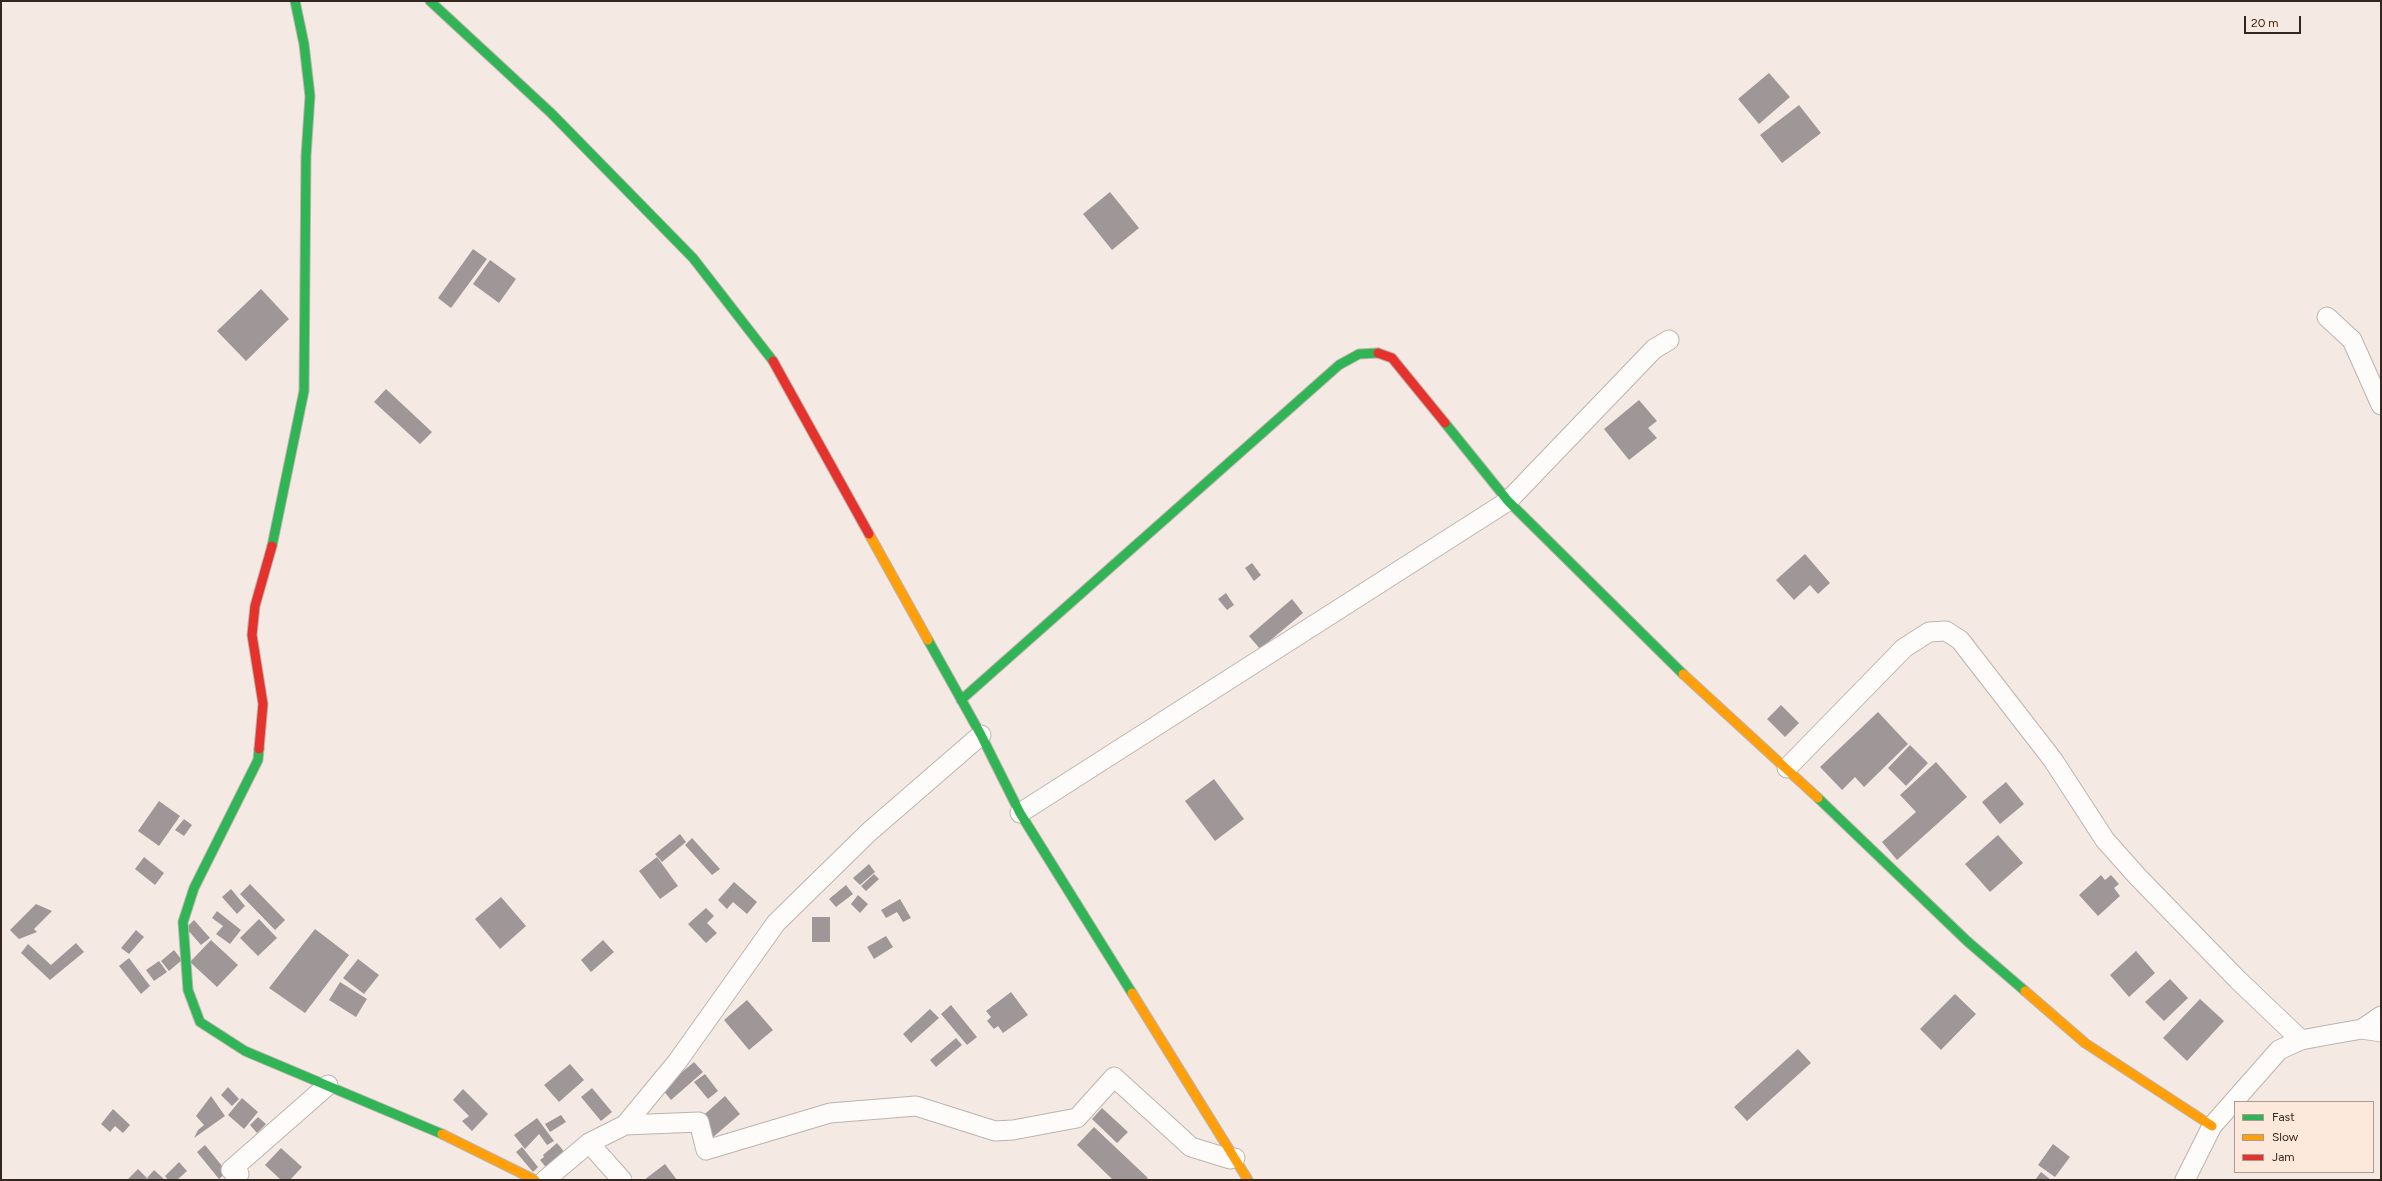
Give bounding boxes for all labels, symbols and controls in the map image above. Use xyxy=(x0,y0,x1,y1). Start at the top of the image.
scale bar xyxy=(2246,8,2303,34)
text: 20 m xyxy=(2251,16,2279,30)
legend xyxy=(2234,1101,2374,1173)
text: Fast xyxy=(2272,1110,2295,1124)
text: Slow xyxy=(2272,1130,2298,1144)
text: Jam xyxy=(2272,1150,2295,1164)

